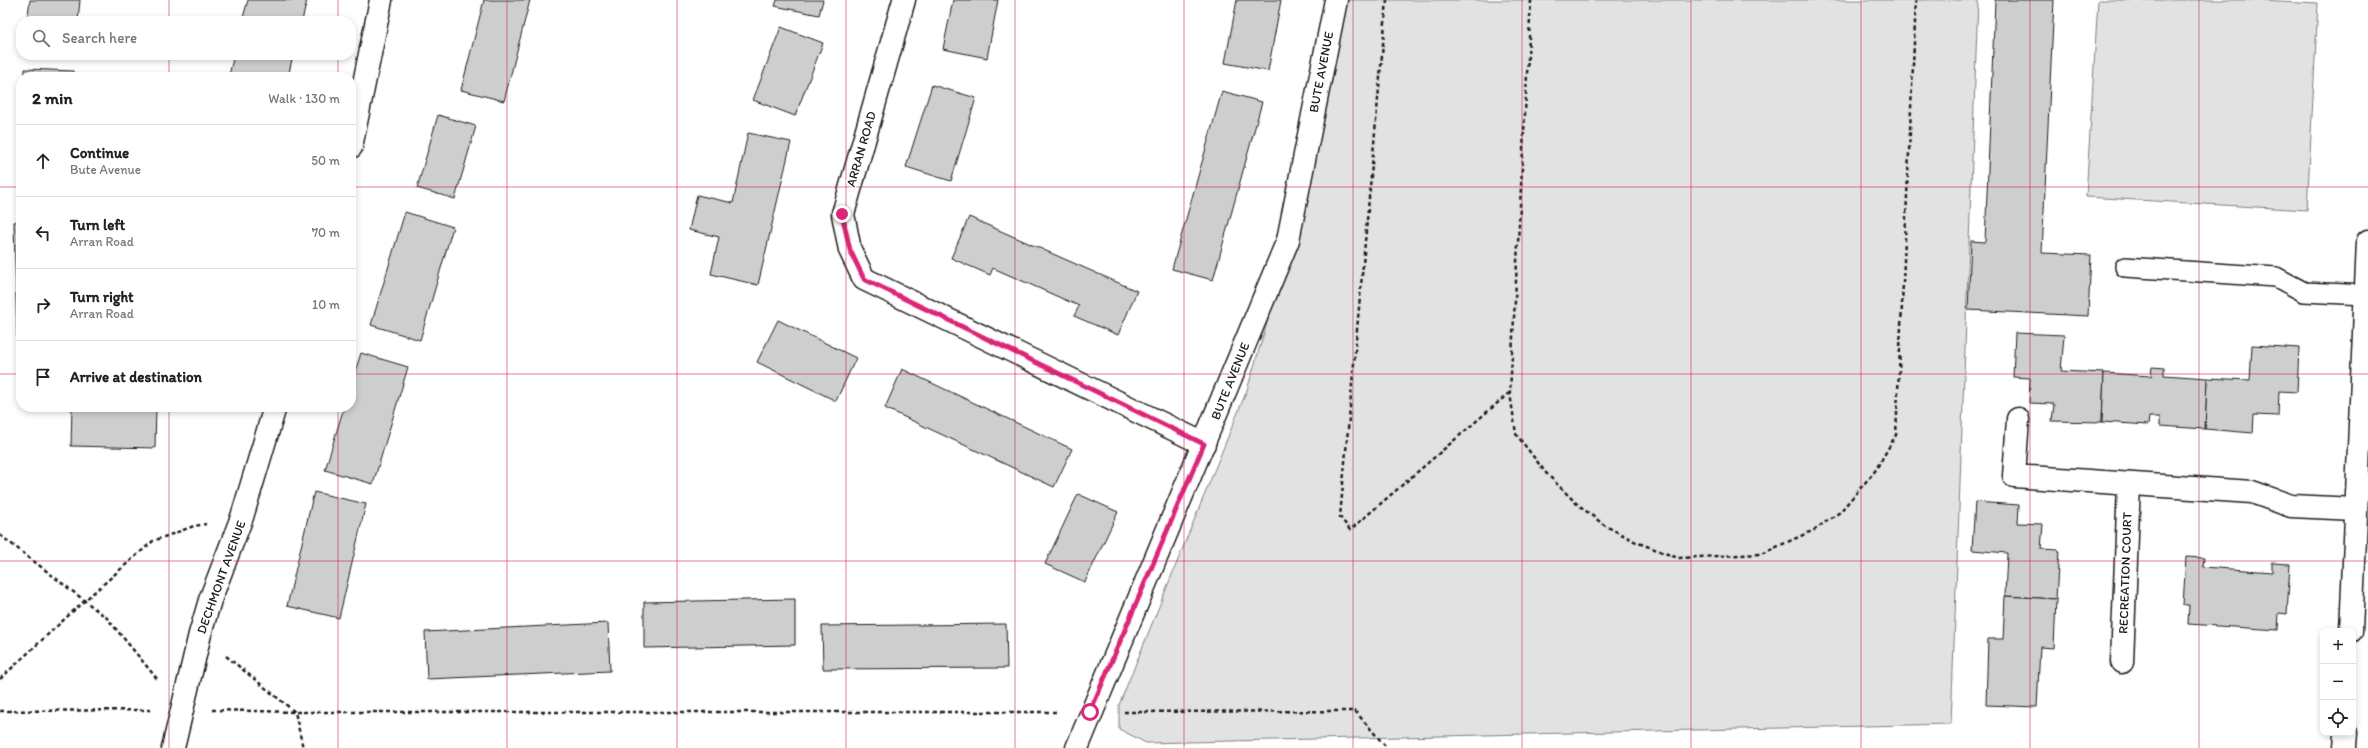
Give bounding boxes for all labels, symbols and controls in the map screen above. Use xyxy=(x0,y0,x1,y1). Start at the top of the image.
search box xyxy=(16,16,356,60)
icon: search xyxy=(30,27,52,49)
text: Search here xyxy=(62,29,137,47)
street label: BUTE AVENUE xyxy=(1306,30,1336,114)
text: 2 min xyxy=(32,88,72,108)
text: Walk · 130 m xyxy=(268,91,340,106)
street label: ARRAN ROAD xyxy=(843,109,879,189)
text: Continue xyxy=(70,144,129,162)
icon: ahead xyxy=(32,150,54,172)
text: 50 m xyxy=(311,153,340,168)
text: Bute Avenue xyxy=(70,162,141,177)
route end xyxy=(833,205,851,223)
text: Turn left xyxy=(70,216,125,234)
icon: left xyxy=(32,222,54,244)
text: 70 m xyxy=(312,225,340,240)
text: Arran Road xyxy=(70,234,134,249)
text: Turn right xyxy=(70,288,134,306)
icon: right xyxy=(32,294,54,316)
text: 10 m xyxy=(312,297,340,312)
text: Arran Road xyxy=(70,306,134,321)
street label: BUTE AVENUE xyxy=(1208,340,1252,422)
icon: arrive xyxy=(32,366,54,388)
text: Arrive at destination xyxy=(70,368,202,386)
street label: RECREATION COURT xyxy=(2115,511,2135,634)
street label: DECHMONT AVENUE xyxy=(194,518,248,636)
map controls xyxy=(2320,628,2356,736)
button: + xyxy=(2320,628,2356,664)
button: − xyxy=(2320,664,2356,700)
button: locate xyxy=(2320,700,2356,736)
route start xyxy=(1081,703,1099,721)

